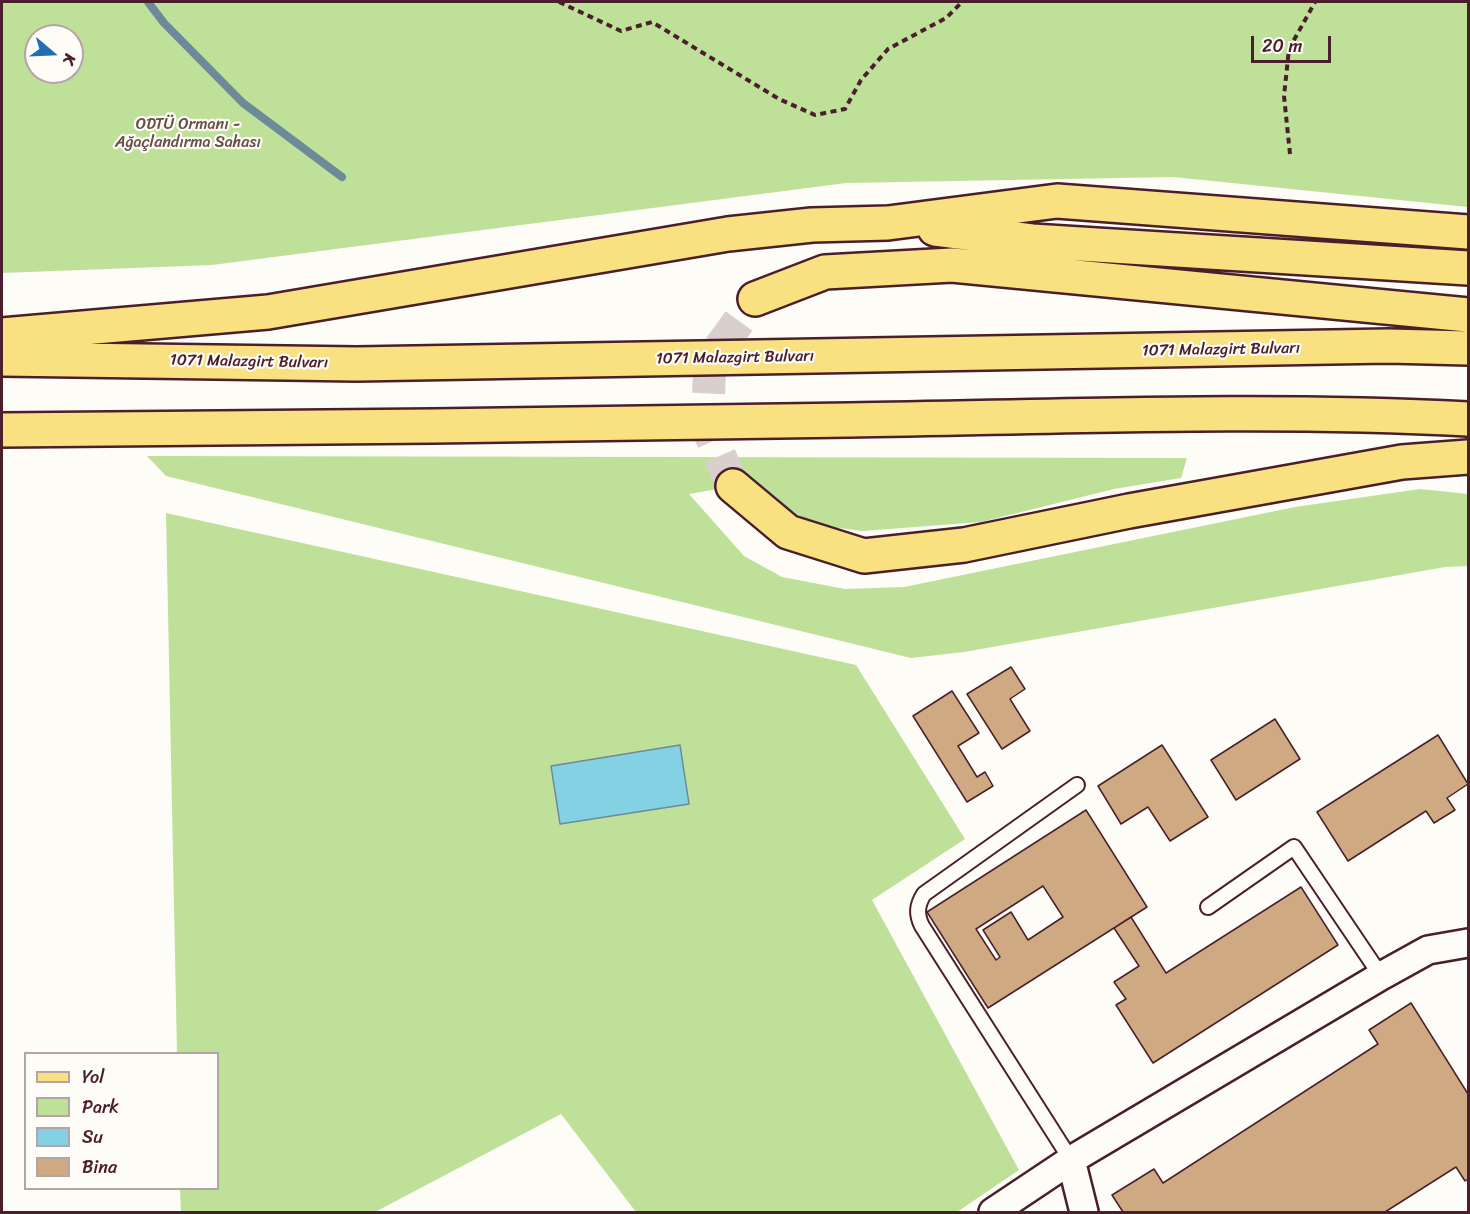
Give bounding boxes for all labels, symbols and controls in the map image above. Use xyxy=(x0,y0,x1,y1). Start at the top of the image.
north arrow xyxy=(24,24,84,84)
scale bar xyxy=(1254,24,1334,62)
text: 20 m xyxy=(1262,30,1302,62)
text: K xyxy=(54,50,85,69)
park label: ODTÜ Ormanı - Ağaçlandırma Sahası xyxy=(115,115,261,153)
street label: 1071 Malazgirt Bulvarı xyxy=(1142,339,1300,361)
street label: 1071 Malazgirt Bulvarı xyxy=(656,347,814,369)
street label: 1071 Malazgirt Bulvarı xyxy=(170,351,328,373)
legend xyxy=(24,1052,219,1190)
text: Yol xyxy=(82,1061,104,1093)
text: Park xyxy=(82,1091,119,1123)
text: Su xyxy=(82,1121,103,1153)
text: Bina xyxy=(82,1151,117,1183)

